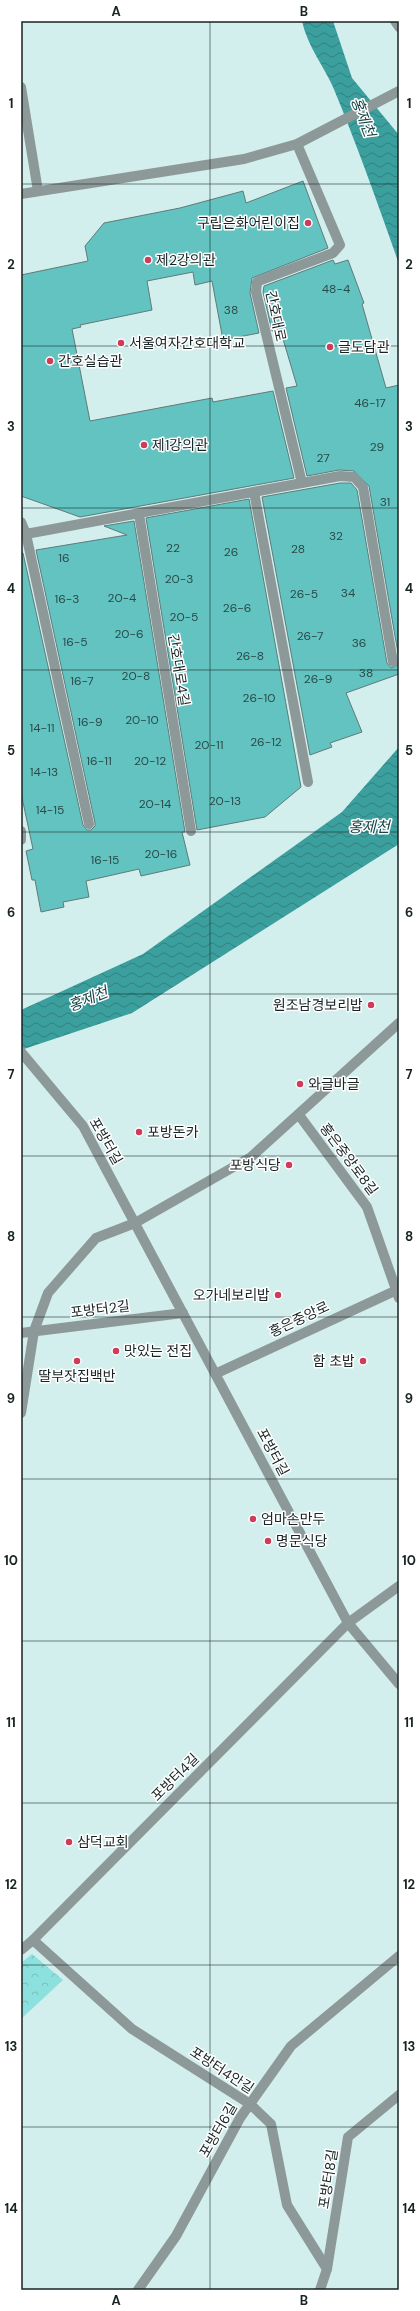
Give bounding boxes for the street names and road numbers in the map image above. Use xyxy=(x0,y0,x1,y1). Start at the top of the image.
street label: 간호대로 xyxy=(262,289,290,343)
street label: 간호대로4길 xyxy=(164,633,194,707)
street label: 포방터길 xyxy=(85,1114,127,1168)
street label: 홍은중앙로8길 xyxy=(316,1119,382,1199)
street label: 포방터2길 xyxy=(69,1296,131,1322)
street label: 홍은중앙로 xyxy=(266,1297,332,1341)
street label: 포방터길 xyxy=(253,1425,293,1479)
street label: 포방터4길 xyxy=(147,1749,203,1805)
street label: 포방터4안길 xyxy=(187,2043,257,2097)
street label: 포방터6길 xyxy=(195,2099,241,2161)
street label: 포방터8길 xyxy=(314,2148,342,2210)

